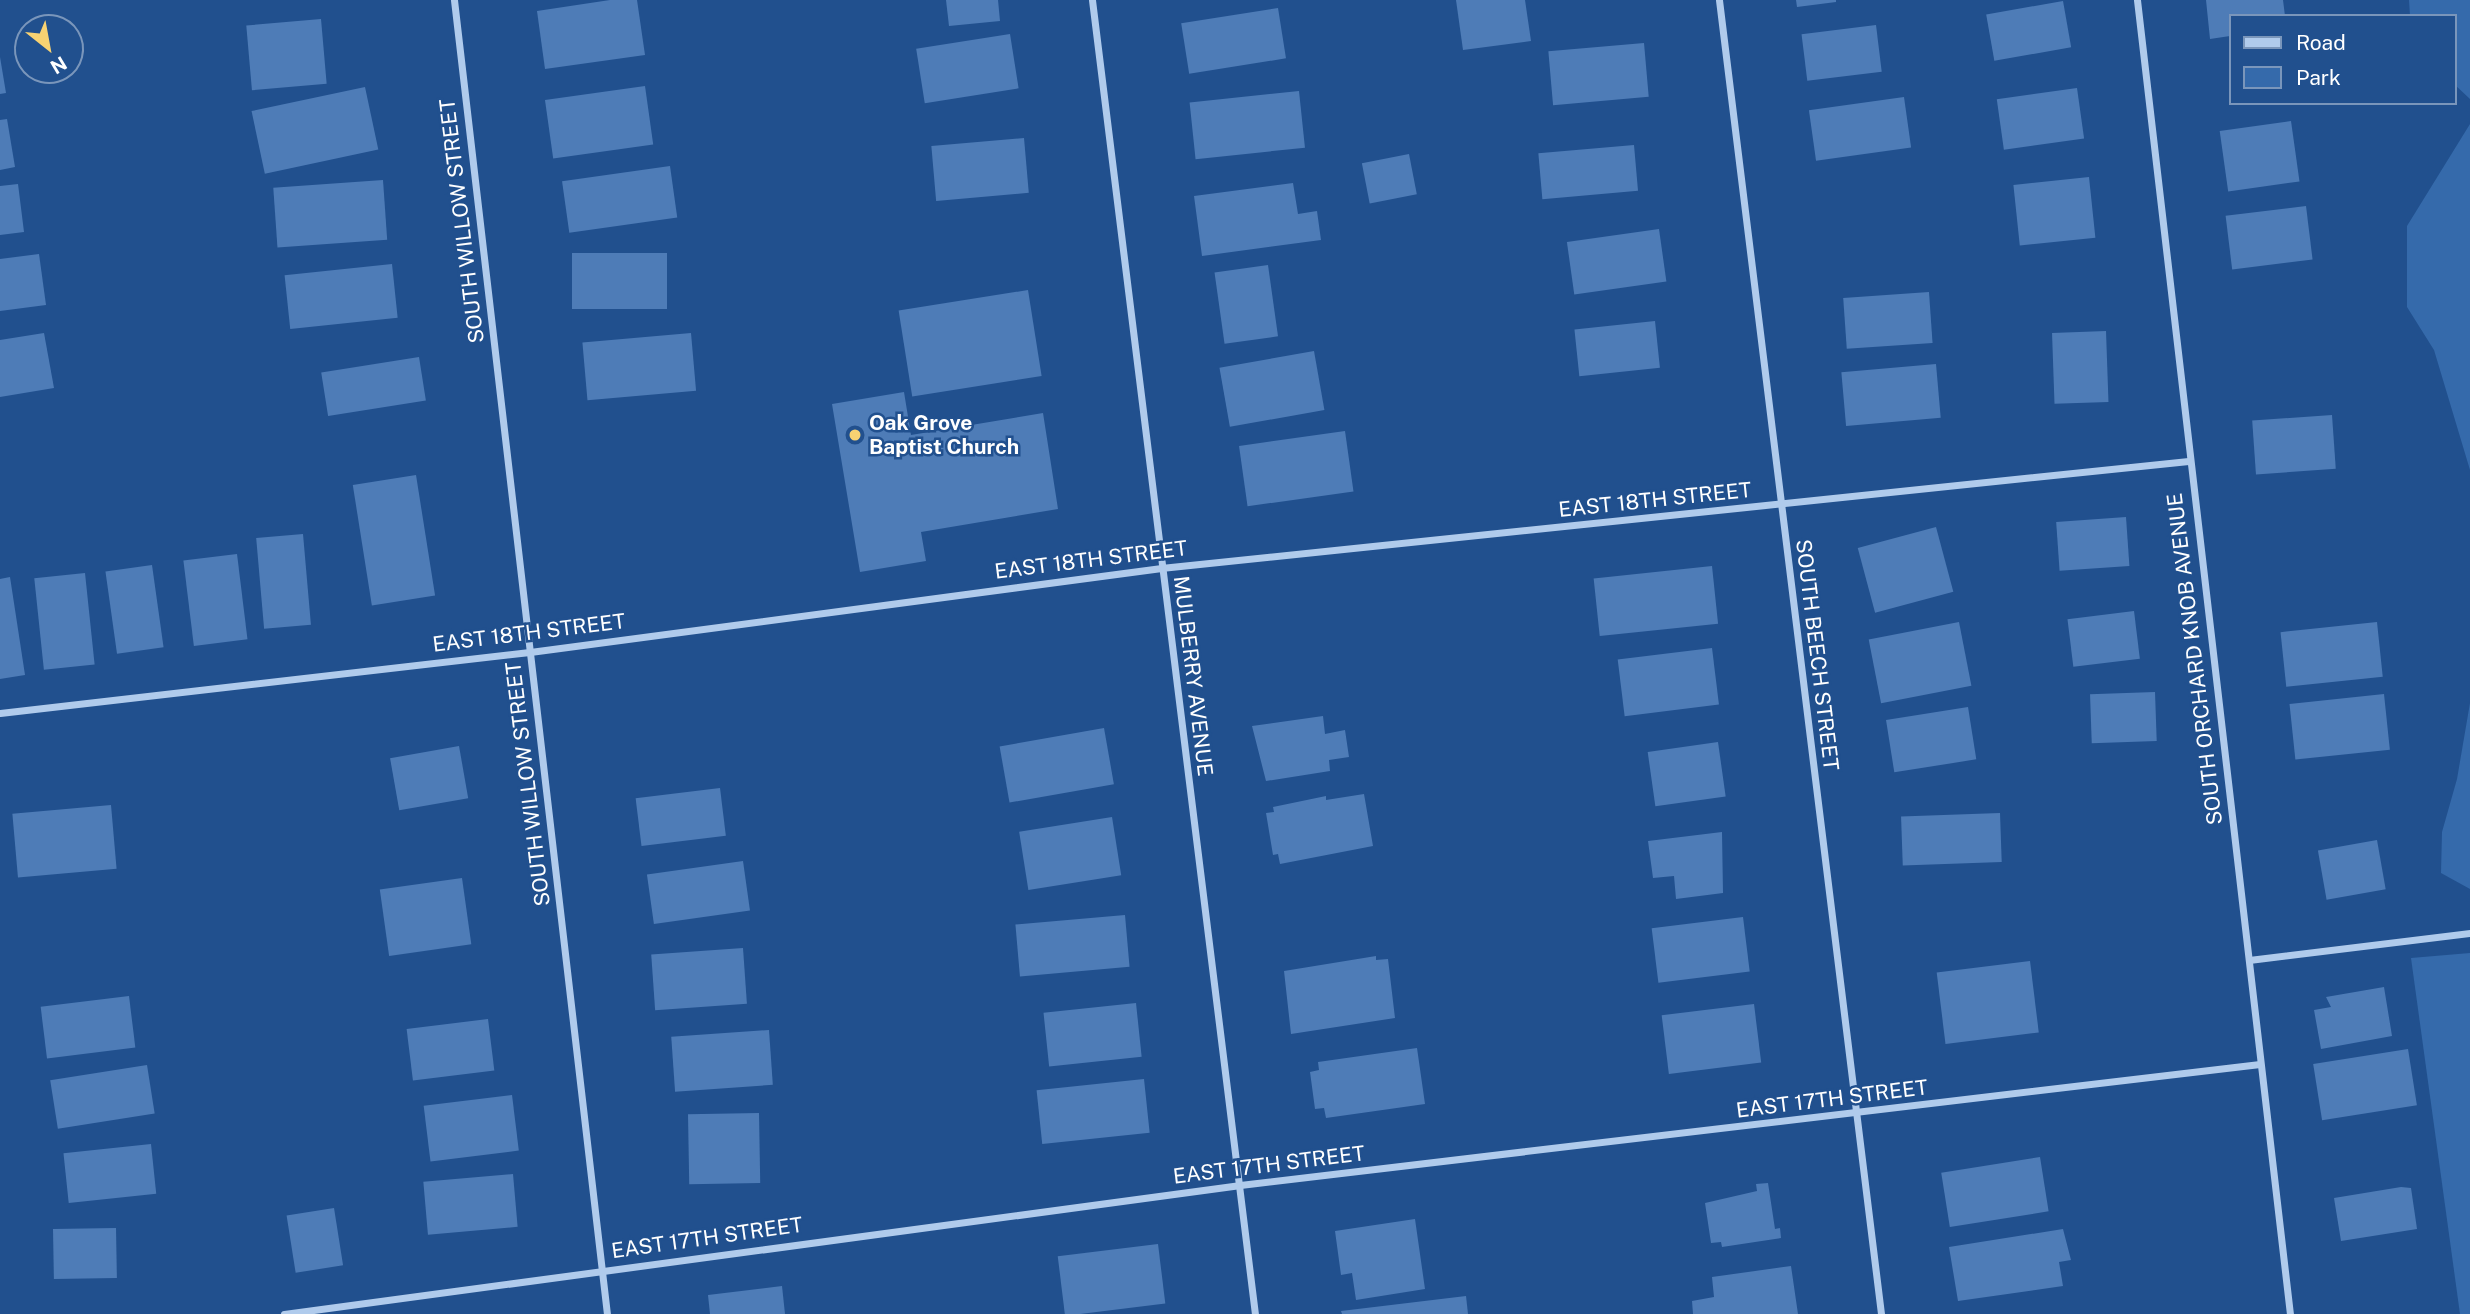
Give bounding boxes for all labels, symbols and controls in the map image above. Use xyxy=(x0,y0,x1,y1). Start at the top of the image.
north arrow xyxy=(14,14,84,84)
legend xyxy=(2228,14,2456,105)
text: Road xyxy=(2296,30,2346,55)
text: N xyxy=(47,52,71,79)
text: Park xyxy=(2296,65,2341,90)
street label: SOUTH WILLOW STREET xyxy=(434,97,490,345)
place label: Oak Grove Baptist Church xyxy=(869,410,1019,460)
marker: Oak Grove Baptist Church xyxy=(847,427,863,443)
street label: EAST 18TH STREET xyxy=(1557,477,1753,523)
street label: SOUTH ORCHARD KNOB AVENUE xyxy=(2162,492,2228,826)
street label: EAST 18TH STREET xyxy=(993,536,1189,584)
street label: SOUTH BEECH STREET xyxy=(1790,538,1844,772)
street label: MULBERRY AVENUE xyxy=(1168,574,1218,778)
street label: EAST 18TH STREET xyxy=(431,609,627,657)
street label: SOUTH WILLOW STREET xyxy=(500,660,556,908)
street label: EAST 17TH STREET xyxy=(1735,1075,1929,1123)
street label: EAST 17TH STREET xyxy=(1172,1141,1366,1189)
street label: EAST 17TH STREET xyxy=(610,1212,804,1264)

